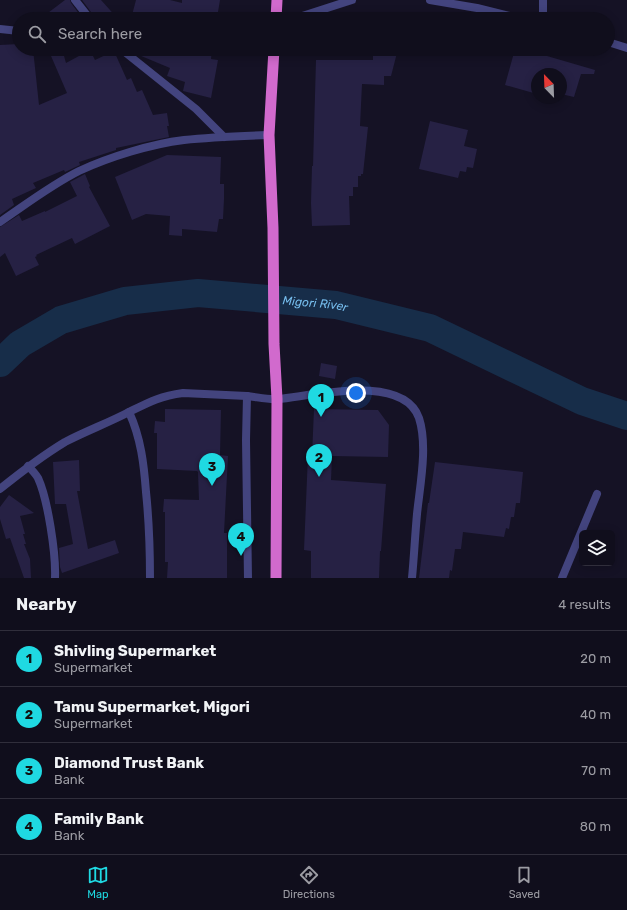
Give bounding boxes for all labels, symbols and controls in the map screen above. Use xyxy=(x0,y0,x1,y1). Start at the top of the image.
search box xyxy=(12,12,615,56)
icon: search xyxy=(26,23,48,45)
text: Search here xyxy=(58,25,142,43)
north arrow xyxy=(531,68,567,104)
water label: Migori River xyxy=(282,293,350,315)
your location xyxy=(346,383,366,403)
pin: 1 xyxy=(308,384,334,417)
pin: 2 xyxy=(306,444,332,477)
pin: 3 xyxy=(199,453,225,486)
pin: 4 xyxy=(228,523,254,556)
map controls xyxy=(579,530,615,566)
button: layers xyxy=(579,530,615,566)
text: Nearby xyxy=(16,594,77,614)
text: 4 results xyxy=(558,597,611,612)
text: Shivling Supermarket xyxy=(54,642,216,660)
text: 1 xyxy=(26,651,32,666)
text: 20 m xyxy=(580,651,611,666)
text: Supermarket xyxy=(54,660,132,675)
text: Tamu Supermarket, Migori xyxy=(54,698,250,716)
text: 2 xyxy=(25,707,33,722)
text: 40 m xyxy=(580,707,611,722)
text: Supermarket xyxy=(54,716,132,731)
text: Diamond Trust Bank xyxy=(54,754,204,772)
text: 3 xyxy=(25,763,33,778)
text: 70 m xyxy=(581,763,611,778)
text: Bank xyxy=(54,772,84,787)
text: Family Bank xyxy=(54,810,144,828)
text: 4 xyxy=(25,819,33,834)
text: 80 m xyxy=(580,819,611,834)
text: Bank xyxy=(54,828,84,843)
tab: Map xyxy=(87,864,109,901)
tab: Directions xyxy=(283,864,335,901)
tab: Saved xyxy=(509,864,540,901)

